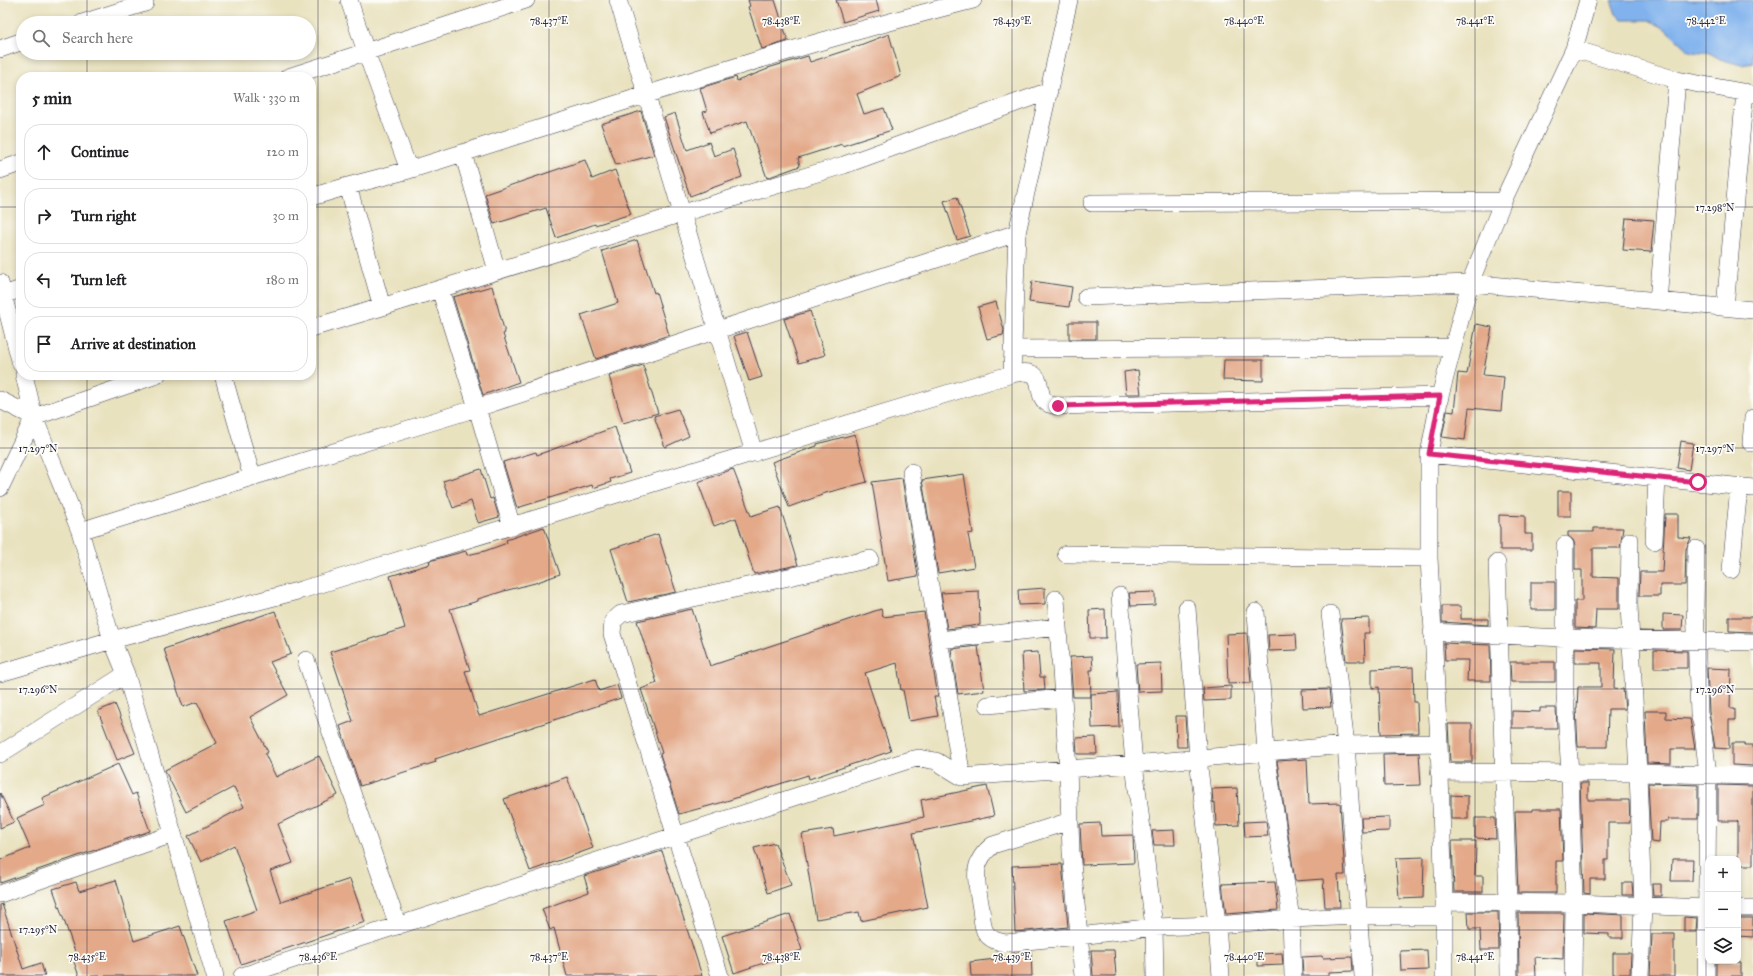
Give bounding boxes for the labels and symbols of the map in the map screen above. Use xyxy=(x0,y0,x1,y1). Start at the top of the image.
text: 78.437°E xyxy=(530,15,568,27)
text: 78.438°E xyxy=(762,15,800,27)
text: 78.439°E xyxy=(993,15,1031,27)
text: 78.440°E xyxy=(1224,15,1264,27)
text: 78.441°E xyxy=(1456,15,1494,27)
text: 78.442°E xyxy=(1686,15,1726,27)
text: 17.298°N xyxy=(1696,202,1735,214)
route end xyxy=(1049,397,1067,415)
text: 17.297°N xyxy=(19,443,58,455)
text: 17.297°N xyxy=(1696,443,1735,455)
route start xyxy=(1689,473,1707,491)
text: 17.296°N xyxy=(19,684,58,696)
text: 17.296°N xyxy=(1696,684,1735,696)
text: 17.295°N xyxy=(19,924,58,936)
text: 78.435°E xyxy=(68,951,106,963)
text: 78.436°E xyxy=(299,951,337,963)
text: 78.437°E xyxy=(530,951,568,963)
text: 78.438°E xyxy=(762,951,800,963)
text: 78.439°E xyxy=(993,951,1031,963)
text: 78.440°E xyxy=(1224,951,1264,963)
text: 78.441°E xyxy=(1456,951,1494,963)

